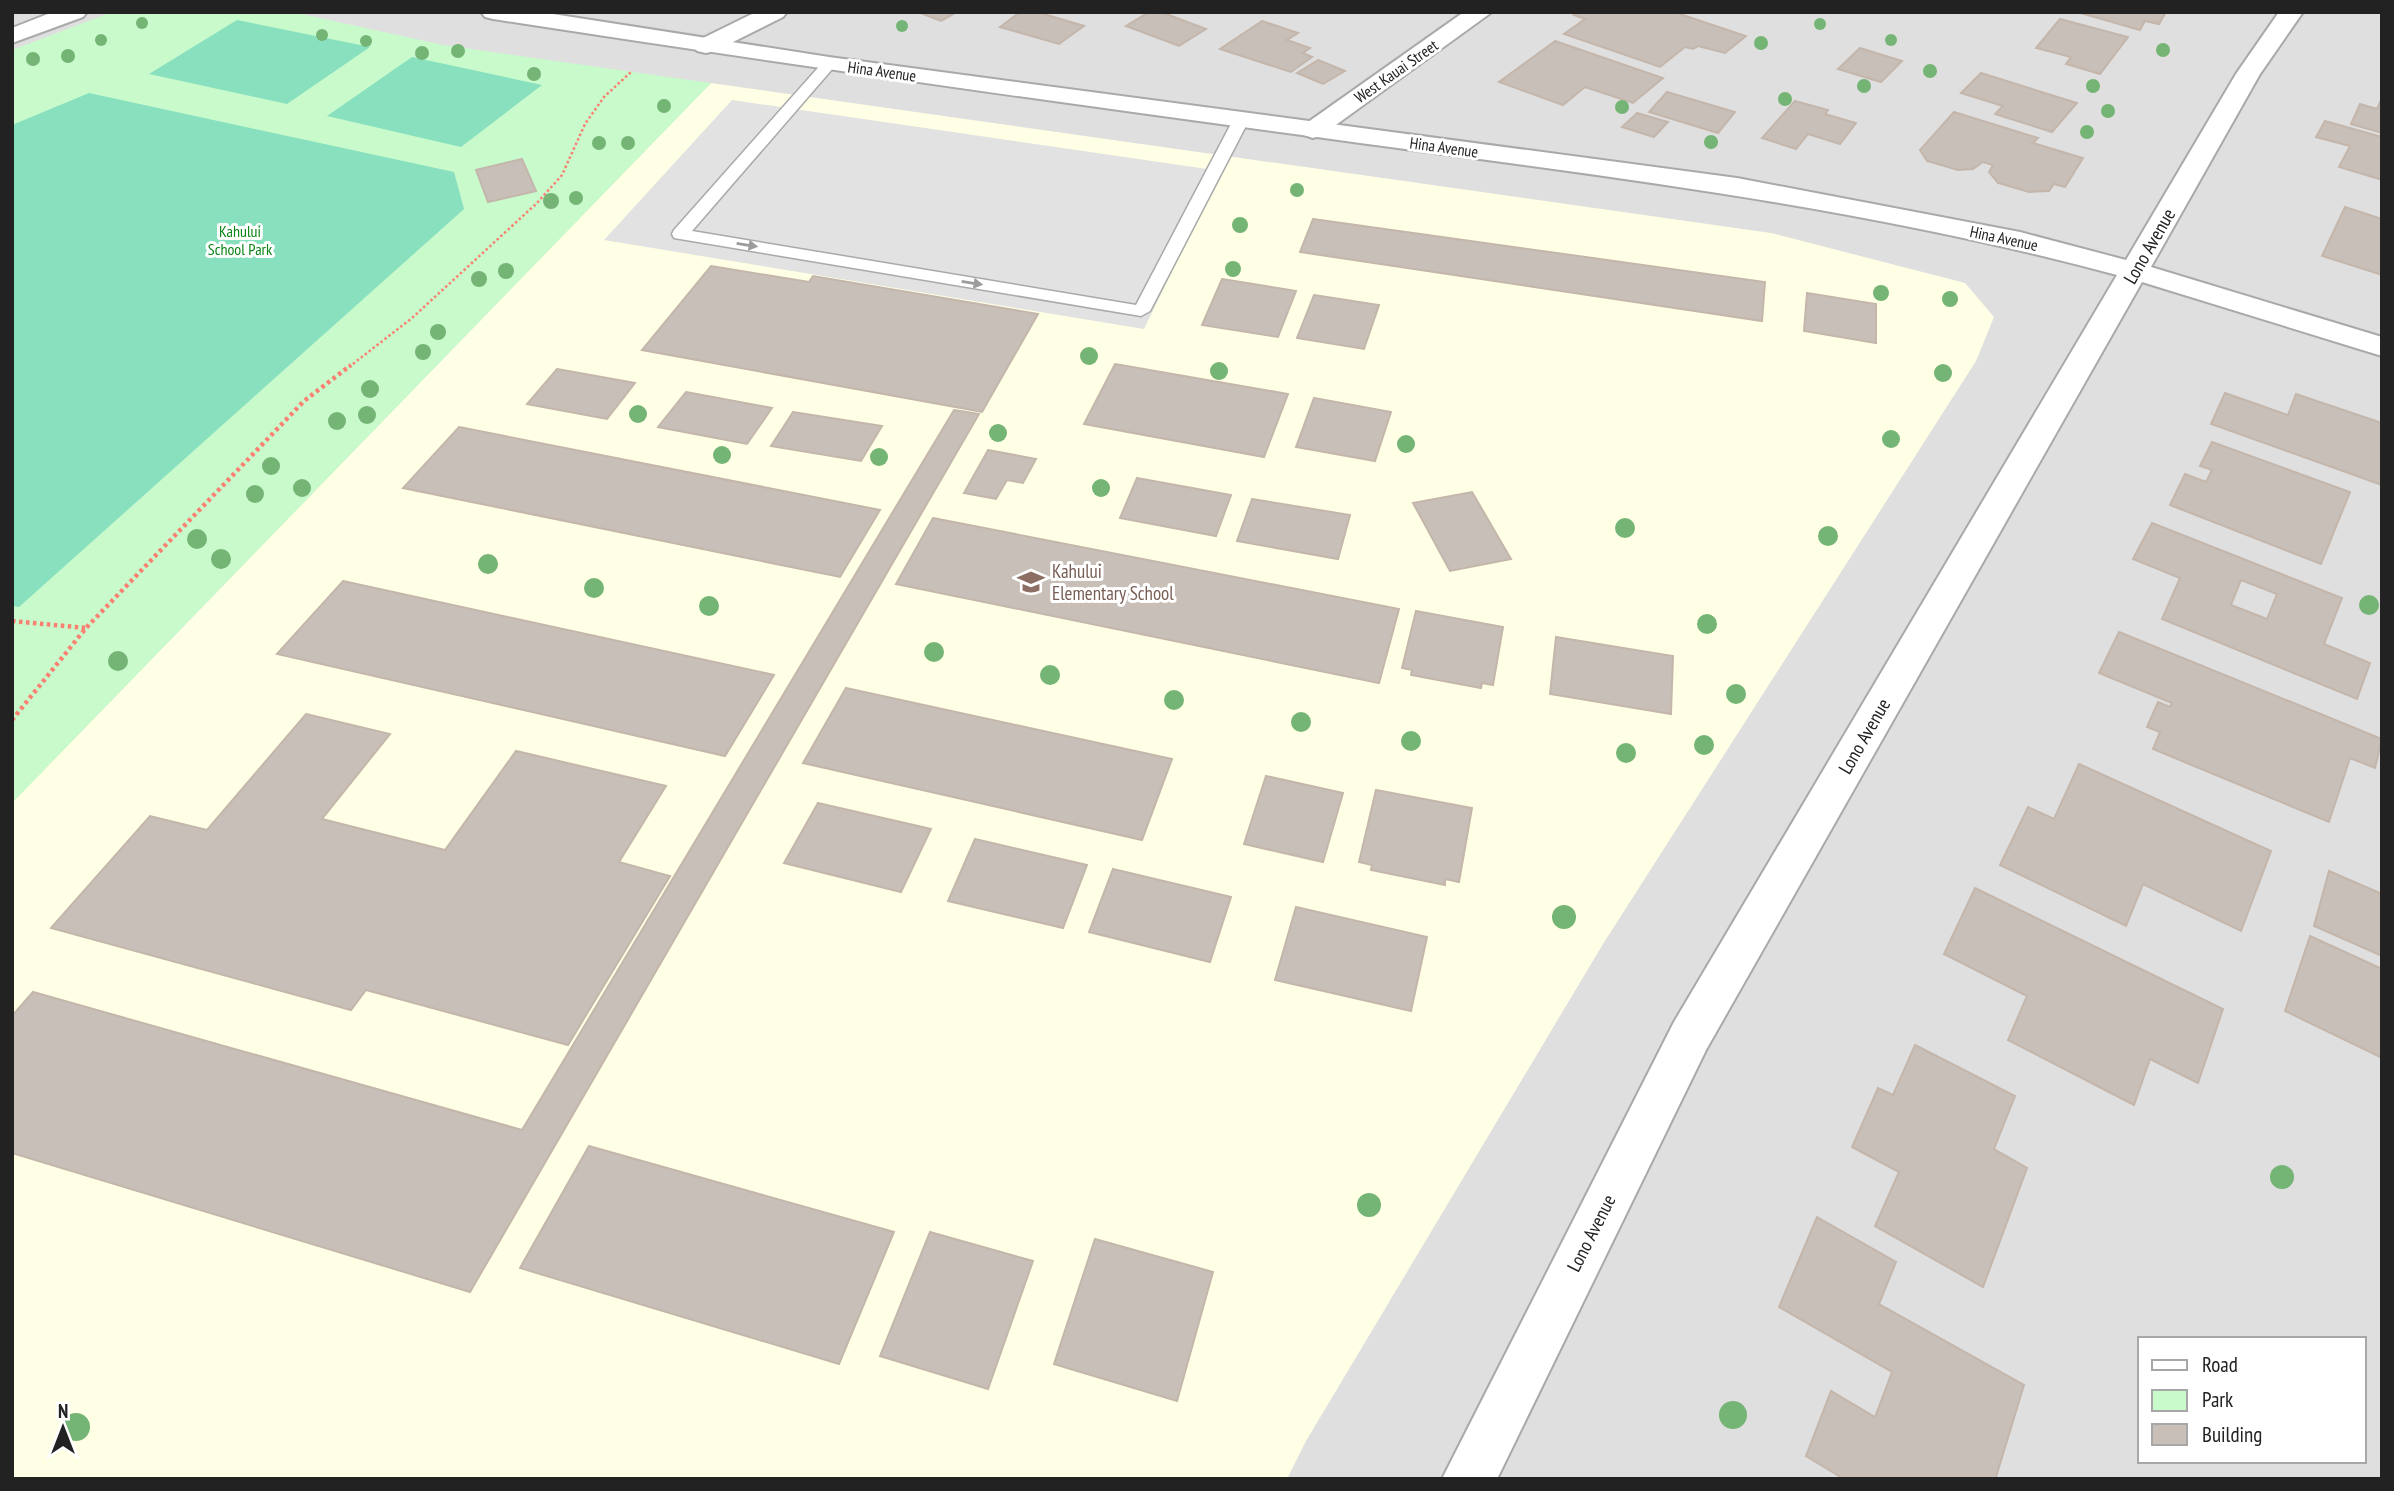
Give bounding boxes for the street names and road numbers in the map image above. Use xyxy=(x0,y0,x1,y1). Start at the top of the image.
street label: West Kauai Street xyxy=(1350,35,1442,107)
street label: Hina Avenue xyxy=(846,56,918,86)
street label: Hina Avenue xyxy=(1408,132,1480,162)
street label: Lono Avenue xyxy=(2118,204,2180,288)
street label: Hina Avenue xyxy=(1968,221,2040,255)
street label: Lono Avenue xyxy=(1833,694,1895,778)
street label: Lono Avenue xyxy=(1561,1190,1621,1276)

